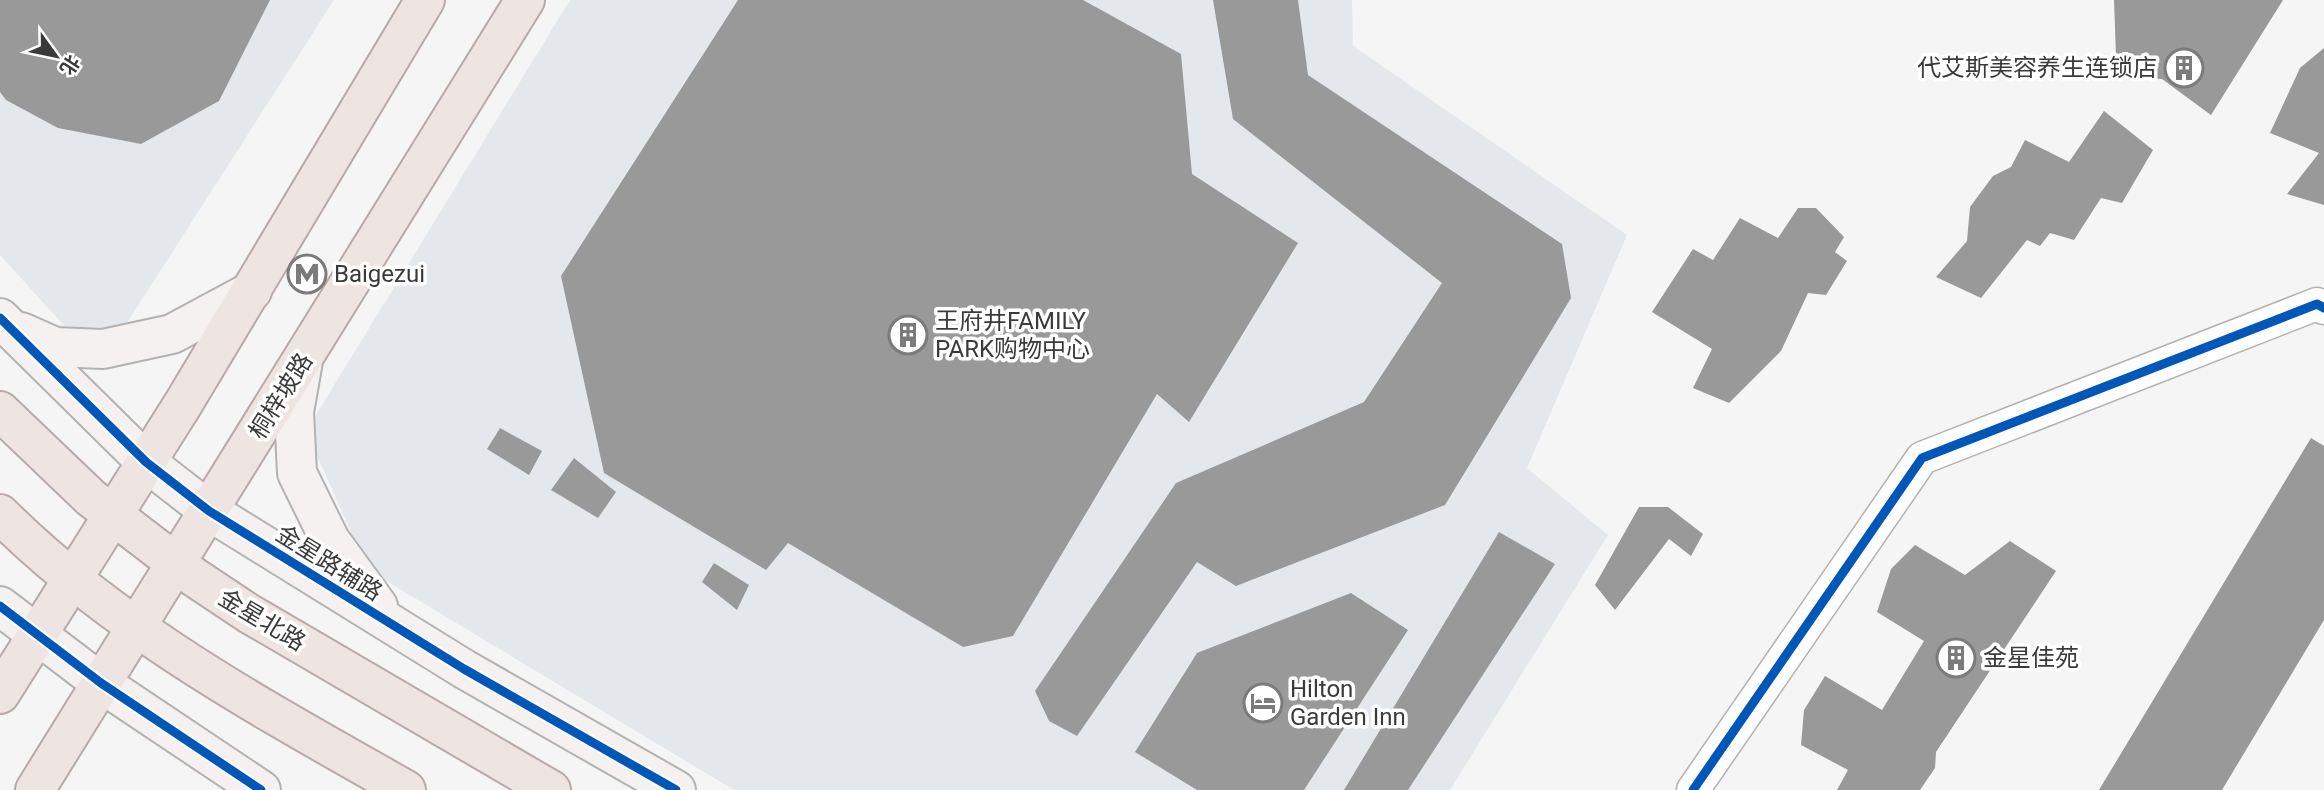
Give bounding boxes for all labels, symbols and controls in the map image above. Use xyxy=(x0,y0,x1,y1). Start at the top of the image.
north arrow xyxy=(21,21,91,91)
building icon: 代艾斯美容养生连锁店 xyxy=(2163,47,2205,89)
text: 北 xyxy=(55,51,85,79)
place label: 代艾斯美容养生连锁店 xyxy=(1917,54,2157,82)
metro station icon: Baigezui xyxy=(286,253,328,295)
place label: Baigezui xyxy=(334,260,425,288)
place label: 王府井FAMILY PARK购物中心 xyxy=(935,307,1090,363)
building icon: 王府井FAMILY PARK购物中心 xyxy=(887,314,929,356)
street label: 桐梓坡路 xyxy=(244,348,318,444)
street label: 金星路辅路 xyxy=(271,519,387,607)
street label: 金星北路 xyxy=(214,583,310,657)
building icon: 金星佳苑 xyxy=(1935,637,1977,679)
place label: 金星佳苑 xyxy=(1983,644,2079,672)
place label: Hilton Garden Inn xyxy=(1290,675,1406,731)
hotel icon: Hilton Garden Inn xyxy=(1242,682,1284,724)

